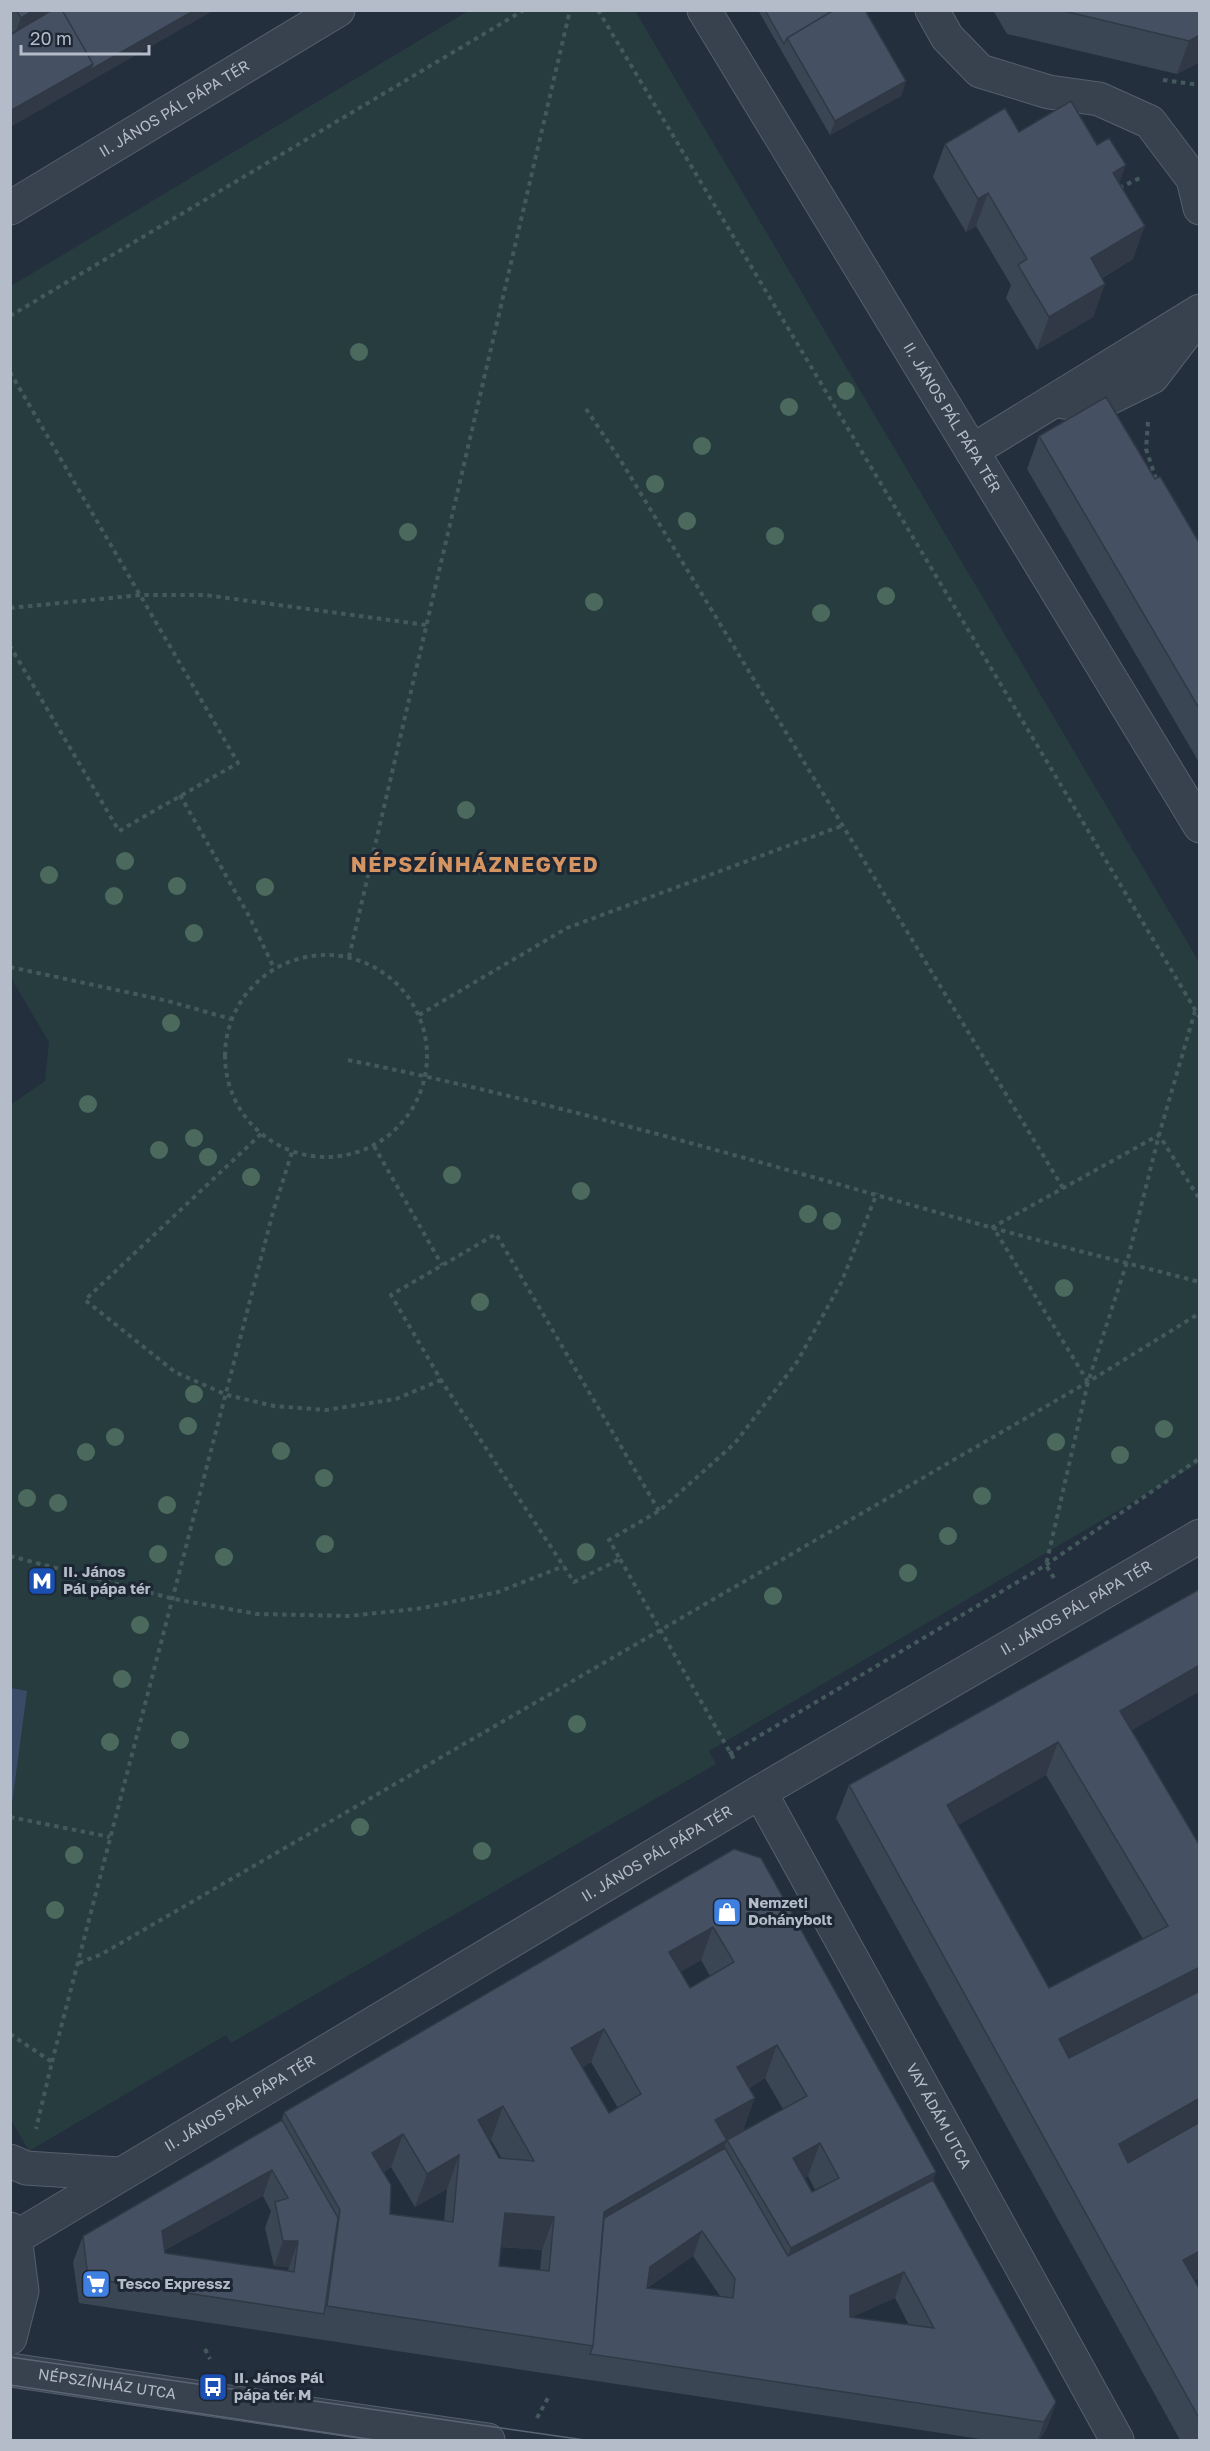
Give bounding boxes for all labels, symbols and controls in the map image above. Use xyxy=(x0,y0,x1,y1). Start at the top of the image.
scale bar xyxy=(21,18,148,56)
text: 20 m xyxy=(30,27,72,49)
street label: II. JÁNOS PÁL PÁPA TÉR xyxy=(95,56,252,160)
street label: II. JÁNOS PÁL PÁPA TÉR xyxy=(900,339,1005,495)
district label: NÉPSZÍNHÁZNEGYED xyxy=(351,851,599,877)
street label: II. JÁNOS PÁL PÁPA TÉR xyxy=(997,1556,1155,1658)
place label: II. János Pál pápa tér xyxy=(63,1562,151,1597)
metro station icon: II. János Pál pápa tér xyxy=(26,1565,58,1597)
street label: II. JÁNOS PÁL PÁPA TÉR xyxy=(578,1801,735,1905)
place label: Nemzeti Dohánybolt xyxy=(748,1893,832,1928)
shop icon: Nemzeti Dohánybolt xyxy=(711,1896,743,1928)
street label: II. JÁNOS PÁL PÁPA TÉR xyxy=(161,2050,318,2154)
street label: VAY ÁDÁM UTCA xyxy=(903,2060,976,2171)
supermarket icon: Tesco Expressz xyxy=(80,2268,112,2300)
place label: Tesco Expressz xyxy=(117,2274,231,2292)
street label: NÉPSZÍNHÁZ UTCA xyxy=(37,2364,177,2402)
place label: II. János Pál pápa tér M xyxy=(234,2368,324,2403)
bus stop icon: II. János Pál pápa tér M xyxy=(197,2371,229,2403)

